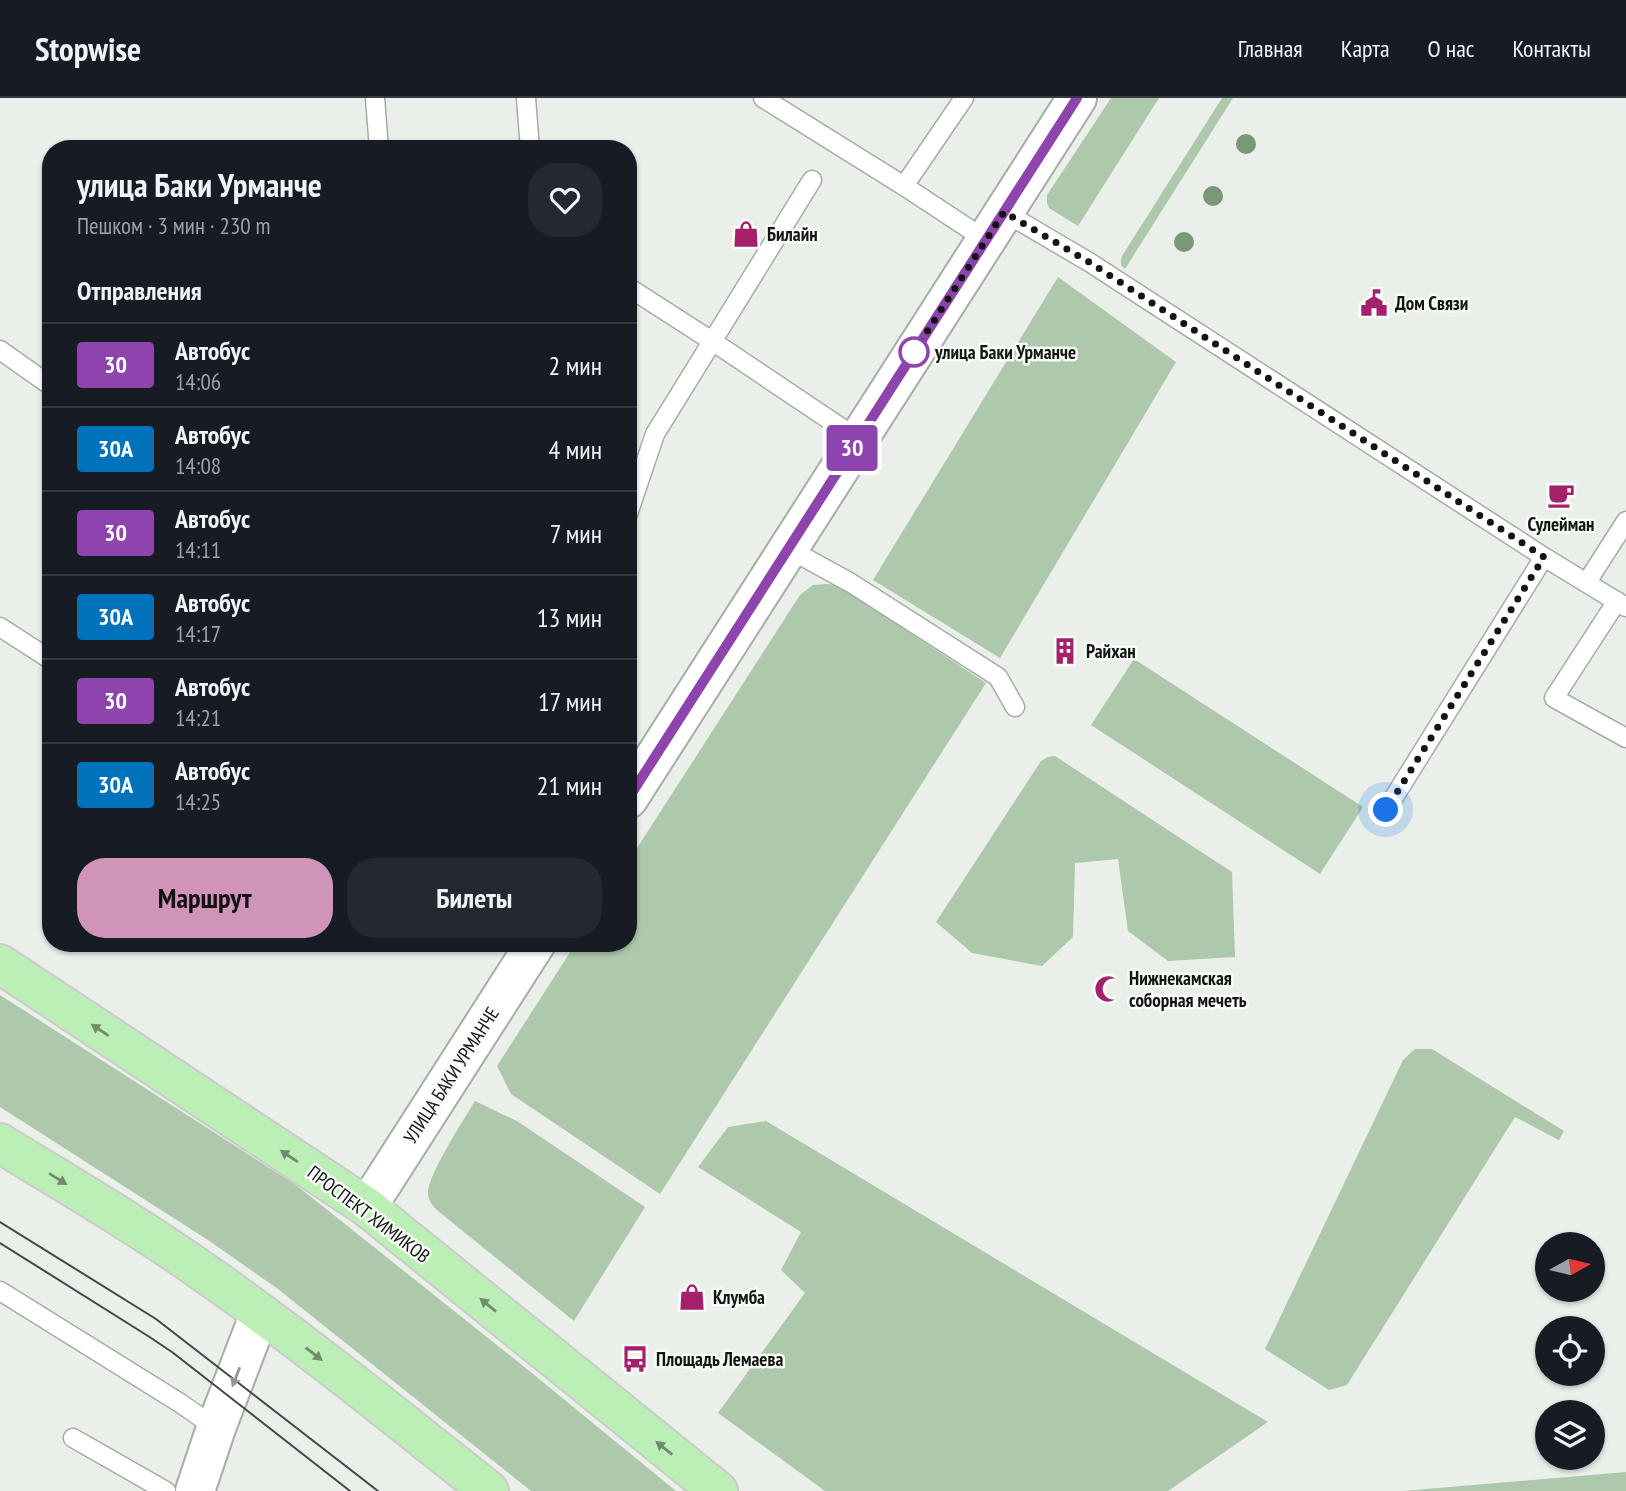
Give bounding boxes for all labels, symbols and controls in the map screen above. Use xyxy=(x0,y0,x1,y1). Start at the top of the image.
text: Stopwise xyxy=(35,27,141,70)
text: Главная xyxy=(1238,33,1303,64)
text: Карта xyxy=(1341,33,1390,64)
text: О нас xyxy=(1428,33,1474,64)
text: Контакты xyxy=(1512,33,1591,64)
text: улица Баки Урманче xyxy=(77,163,322,206)
button: heart xyxy=(528,163,602,237)
text: Пешком · 3 мин · 230 m xyxy=(77,211,270,240)
shop icon: Билайн xyxy=(731,219,761,249)
place label: Билайн xyxy=(767,222,818,246)
text: Отправления xyxy=(77,274,202,307)
public building icon: Дом Связи xyxy=(1359,288,1389,318)
place label: Дом Связи xyxy=(1395,291,1468,315)
text: Автобус xyxy=(175,334,250,367)
marker: улица Баки Урманче xyxy=(899,337,929,367)
place label: улица Баки Урманче xyxy=(934,340,1076,364)
text: 30 xyxy=(104,349,127,380)
text: 2 мин xyxy=(549,349,602,382)
text: 14:06 xyxy=(175,367,221,396)
text: Автобус xyxy=(175,418,250,451)
line badge: 30 xyxy=(820,425,884,471)
text: 30 xyxy=(841,432,863,463)
text: 30А xyxy=(98,433,133,464)
text: 4 мин xyxy=(549,433,602,466)
text: 14:08 xyxy=(175,451,221,480)
cafe icon: Сулейман xyxy=(1546,480,1576,510)
text: Автобус xyxy=(175,502,250,535)
place label: Сулейман xyxy=(1528,512,1595,536)
text: 30 xyxy=(104,517,127,548)
text: 7 мин xyxy=(550,517,602,550)
text: 14:11 xyxy=(175,535,221,564)
text: Автобус xyxy=(175,586,250,619)
text: 30А xyxy=(98,601,133,632)
text: 13 мин xyxy=(537,601,602,634)
text: 14:17 xyxy=(175,619,221,648)
building icon: Райхан xyxy=(1050,636,1080,666)
place label: Райхан xyxy=(1086,639,1136,663)
text: Автобус xyxy=(175,670,250,703)
text: 30 xyxy=(104,685,127,716)
text: 17 мин xyxy=(538,685,602,718)
text: 14:21 xyxy=(175,703,221,732)
text: Автобус xyxy=(175,754,250,787)
text: 30А xyxy=(98,769,133,800)
text: 21 мин xyxy=(537,769,602,802)
text: 14:25 xyxy=(175,787,221,816)
your location xyxy=(1368,792,1403,827)
button: Маршрут xyxy=(77,858,333,938)
button: Билеты xyxy=(347,858,602,938)
place label: Нижнекамская соборная мечеть xyxy=(1129,966,1247,1012)
mosque icon: Нижнекамская соборная мечеть xyxy=(1093,974,1123,1004)
street label: УЛИЦА БАКИ УРМАНЧЕ xyxy=(398,1002,504,1148)
one-way arrow xyxy=(91,1023,109,1037)
one-way arrow xyxy=(280,1149,299,1162)
street label: ПРОСПЕКТ ХИМИКОВ xyxy=(303,1160,435,1268)
one-way arrow xyxy=(48,1172,67,1185)
north arrow xyxy=(1535,1232,1605,1302)
map controls xyxy=(1535,1232,1605,1470)
shop icon: Клумба xyxy=(677,1282,707,1312)
place label: Клумба xyxy=(713,1285,765,1309)
one-way arrow xyxy=(479,1298,496,1313)
button: locate xyxy=(1535,1316,1605,1386)
bus stop icon: Площадь Лемаева xyxy=(620,1344,650,1374)
one-way arrow xyxy=(305,1347,323,1362)
place label: Площадь Лемаева xyxy=(656,1347,783,1371)
one-way arrow xyxy=(230,1366,241,1387)
button: layers xyxy=(1535,1400,1605,1470)
one-way arrow xyxy=(656,1441,674,1456)

